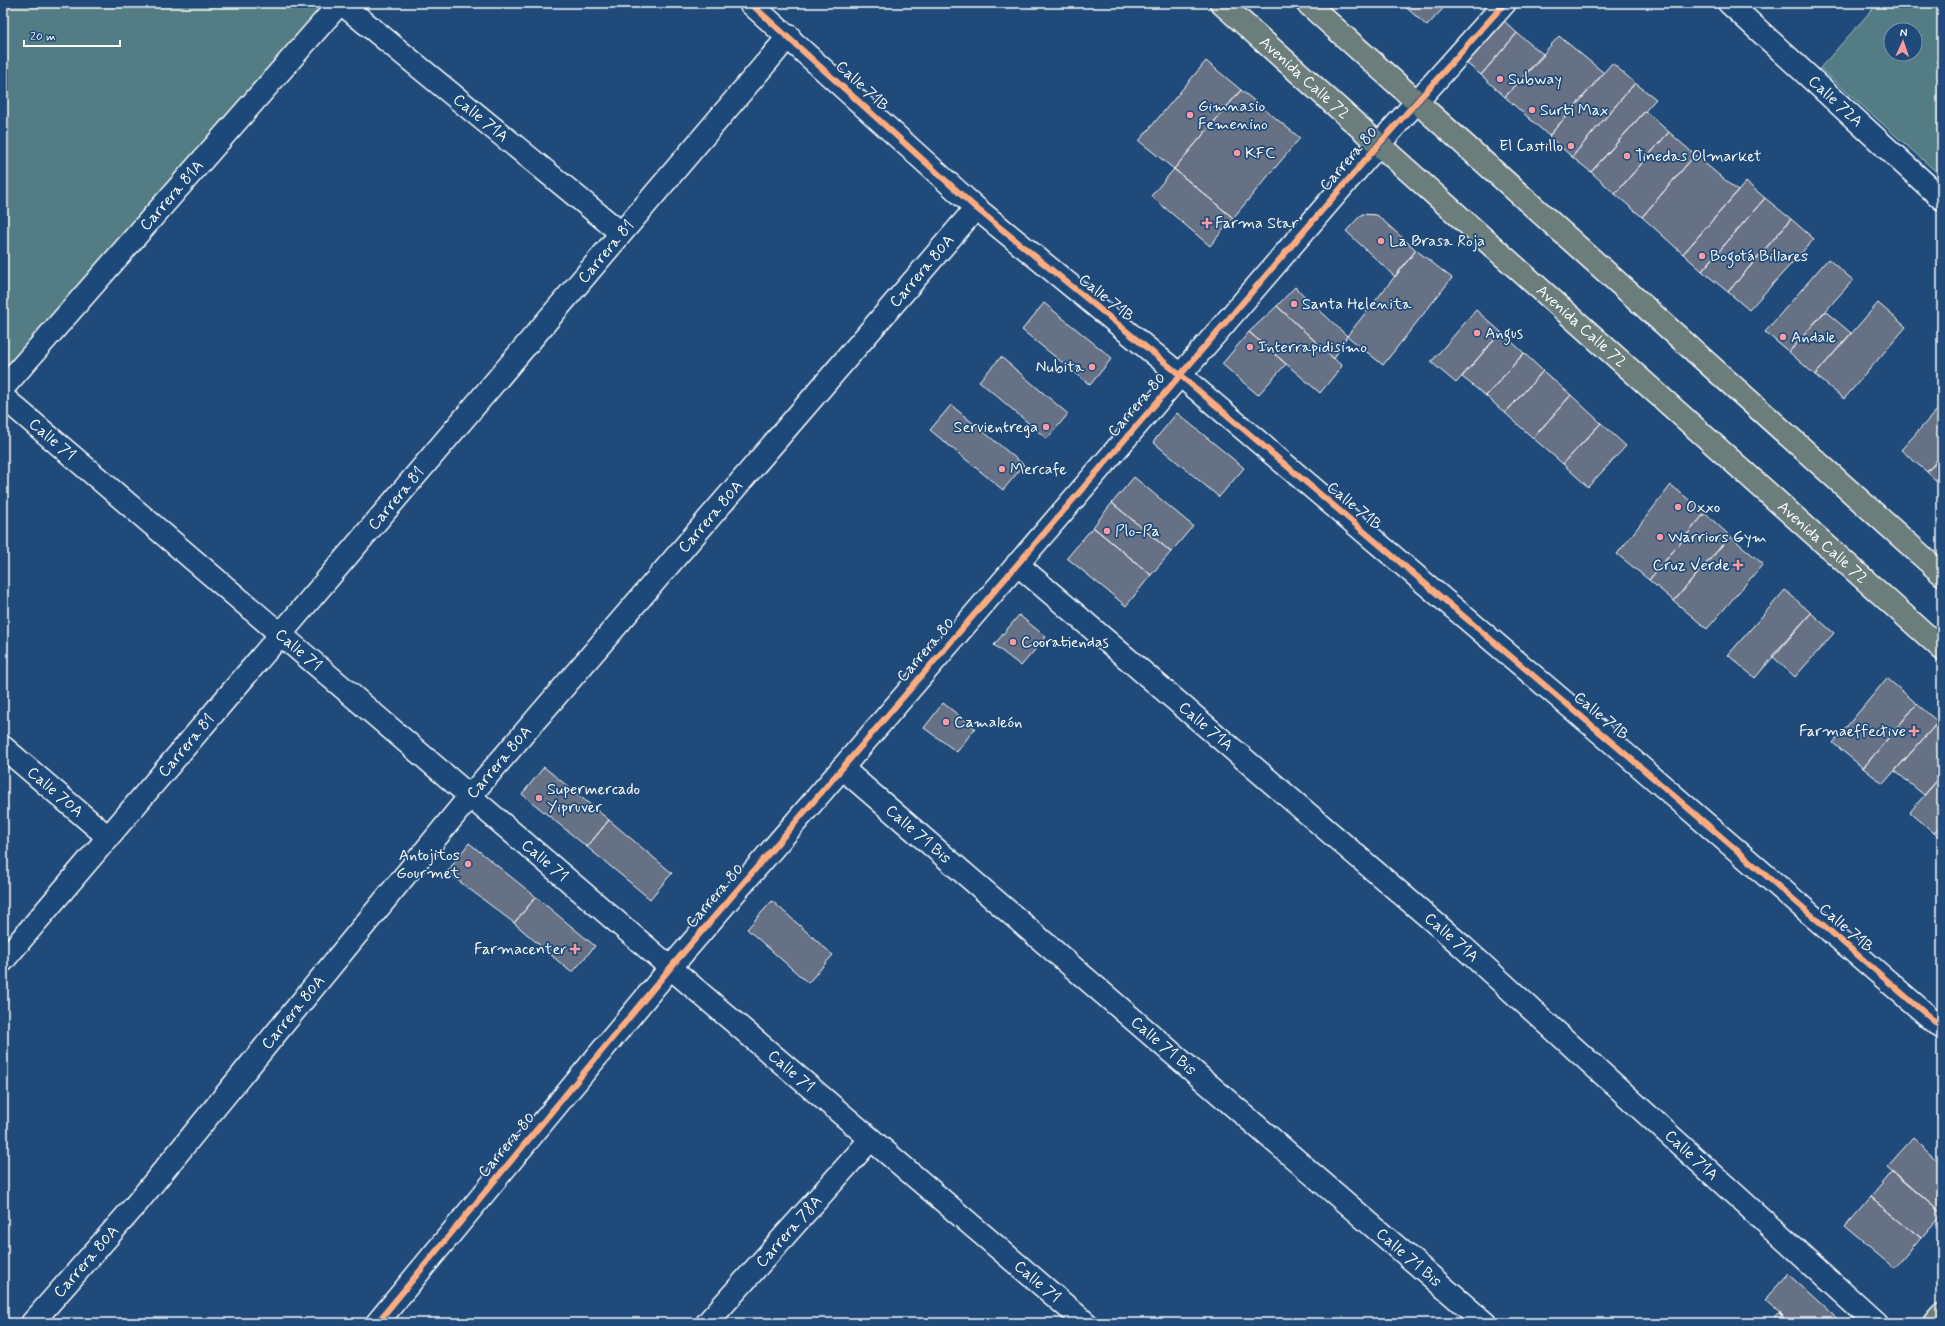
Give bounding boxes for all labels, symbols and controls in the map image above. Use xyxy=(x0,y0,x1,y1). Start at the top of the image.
scale bar xyxy=(24,22,120,48)
north arrow xyxy=(1883,22,1923,62)
text: N xyxy=(1899,26,1907,40)
text: 20 m xyxy=(30,29,56,45)
street label: Avenida Calle 72 xyxy=(1255,32,1354,124)
street label: Calle 71B xyxy=(831,56,893,116)
place label: Subway xyxy=(1508,69,1562,90)
street label: Calle 72A xyxy=(1804,71,1868,132)
marker: Subway xyxy=(1495,74,1505,84)
street label: Calle 71A xyxy=(449,89,513,147)
place label: Gimnasio Femenino xyxy=(1198,96,1268,135)
place label: Surti Max xyxy=(1540,100,1608,121)
marker: Surti Max xyxy=(1527,105,1537,115)
marker: Gimnasio Femenino xyxy=(1185,110,1195,120)
street label: Carrera 80 xyxy=(1315,122,1383,196)
place label: El Castillo xyxy=(1499,136,1563,157)
marker: El Castillo xyxy=(1566,141,1576,151)
place label: KFC xyxy=(1245,143,1275,164)
place label: Tinedas Olmarket xyxy=(1635,146,1762,167)
marker: KFC xyxy=(1232,148,1242,158)
marker: Tinedas Olmarket xyxy=(1622,151,1632,161)
street label: Carrera 81A xyxy=(135,156,208,235)
place label: Farma Star xyxy=(1215,213,1299,234)
street label: Carrera 81 xyxy=(573,215,639,288)
marker: Farma Star xyxy=(1202,218,1212,228)
street label: Carrera 80A xyxy=(885,230,959,312)
place label: La Brasa Roja xyxy=(1389,231,1485,252)
marker: La Brasa Roja xyxy=(1376,236,1386,246)
place label: Bogotá Billares xyxy=(1710,246,1808,268)
marker: Bogotá Billares xyxy=(1697,251,1707,261)
street label: Calle 71B xyxy=(1074,269,1138,327)
street label: Avenida Calle 72 xyxy=(1532,280,1631,372)
place label: Santa Helenita xyxy=(1302,294,1412,315)
marker: Santa Helenita xyxy=(1289,299,1299,309)
place label: Angus xyxy=(1485,323,1523,345)
place label: Andale xyxy=(1791,327,1837,348)
marker: Angus xyxy=(1472,328,1482,338)
marker: Andale xyxy=(1778,332,1788,342)
place label: Interrapidisimo xyxy=(1258,337,1367,358)
marker: Interrapidisimo xyxy=(1245,342,1255,352)
place label: Nubita xyxy=(1036,357,1084,378)
marker: Nubita xyxy=(1087,362,1097,372)
street label: Carrera 80 xyxy=(1103,368,1171,442)
street label: Calle 71 xyxy=(25,413,80,465)
place label: Servientrega xyxy=(954,417,1038,438)
marker: Servientrega xyxy=(1041,422,1051,432)
place label: Mercafe xyxy=(1010,459,1067,480)
street label: Carrera 81 xyxy=(363,462,429,535)
marker: Mercafe xyxy=(997,464,1007,474)
street label: Carrera 80A xyxy=(673,476,748,557)
street label: Calle 71B xyxy=(1322,477,1386,535)
street label: Avenida Calle 72 xyxy=(1773,496,1872,588)
place label: Oxxo xyxy=(1686,497,1720,518)
marker: Oxxo xyxy=(1673,502,1683,512)
place label: Plo-Pa xyxy=(1115,521,1160,542)
marker: Plo-Pa xyxy=(1102,526,1112,536)
place label: Warriors Gym xyxy=(1668,527,1767,548)
marker: Warriors Gym xyxy=(1655,532,1665,542)
place label: Cruz Verde xyxy=(1653,555,1730,576)
marker: Cruz Verde xyxy=(1733,560,1743,570)
street label: Carrera 80 xyxy=(892,613,960,687)
street label: Calle 71 xyxy=(271,624,327,676)
place label: Cooratiendas xyxy=(1021,632,1109,653)
marker: Cooratiendas xyxy=(1008,637,1018,647)
street label: Calle 71B xyxy=(1569,687,1633,745)
street label: Calle 71A xyxy=(1174,697,1238,756)
street label: Carrera 81 xyxy=(153,709,219,782)
place label: Camaleón xyxy=(954,712,1022,733)
marker: Camaleón xyxy=(941,717,951,727)
street label: Carrera 80A xyxy=(462,721,536,803)
place label: Farmaeffective xyxy=(1799,721,1906,742)
marker: Farmaeffective xyxy=(1909,726,1919,736)
street label: Calle 70A xyxy=(23,762,88,822)
place label: Supermercado Yipruver xyxy=(547,779,640,818)
marker: Supermercado Yipruver xyxy=(534,793,544,803)
street label: Calle 71 Bis xyxy=(881,800,956,868)
street label: Calle 71 xyxy=(517,834,573,886)
place label: Antojitos Gourmet xyxy=(396,845,461,884)
marker: Antojitos Gourmet xyxy=(463,859,473,869)
street label: Carrera 80 xyxy=(681,859,749,933)
street label: Calle 71B xyxy=(1814,899,1878,957)
street label: Calle 71A xyxy=(1420,908,1483,967)
place label: Farmacenter xyxy=(474,939,567,960)
marker: Farmacenter xyxy=(570,944,580,954)
street label: Carrera 80A xyxy=(257,971,330,1054)
street label: Calle 71 Bis xyxy=(1126,1011,1201,1080)
street label: Calle 71 xyxy=(763,1045,819,1097)
street label: Carrera 80 xyxy=(473,1108,541,1182)
street label: Calle 71A xyxy=(1660,1125,1723,1185)
street label: Carrera 78A xyxy=(751,1191,827,1272)
street label: Carrera 80A xyxy=(49,1221,124,1302)
street label: Calle 71 Bis xyxy=(1372,1223,1446,1292)
street label: Calle 71 xyxy=(1010,1255,1065,1307)

